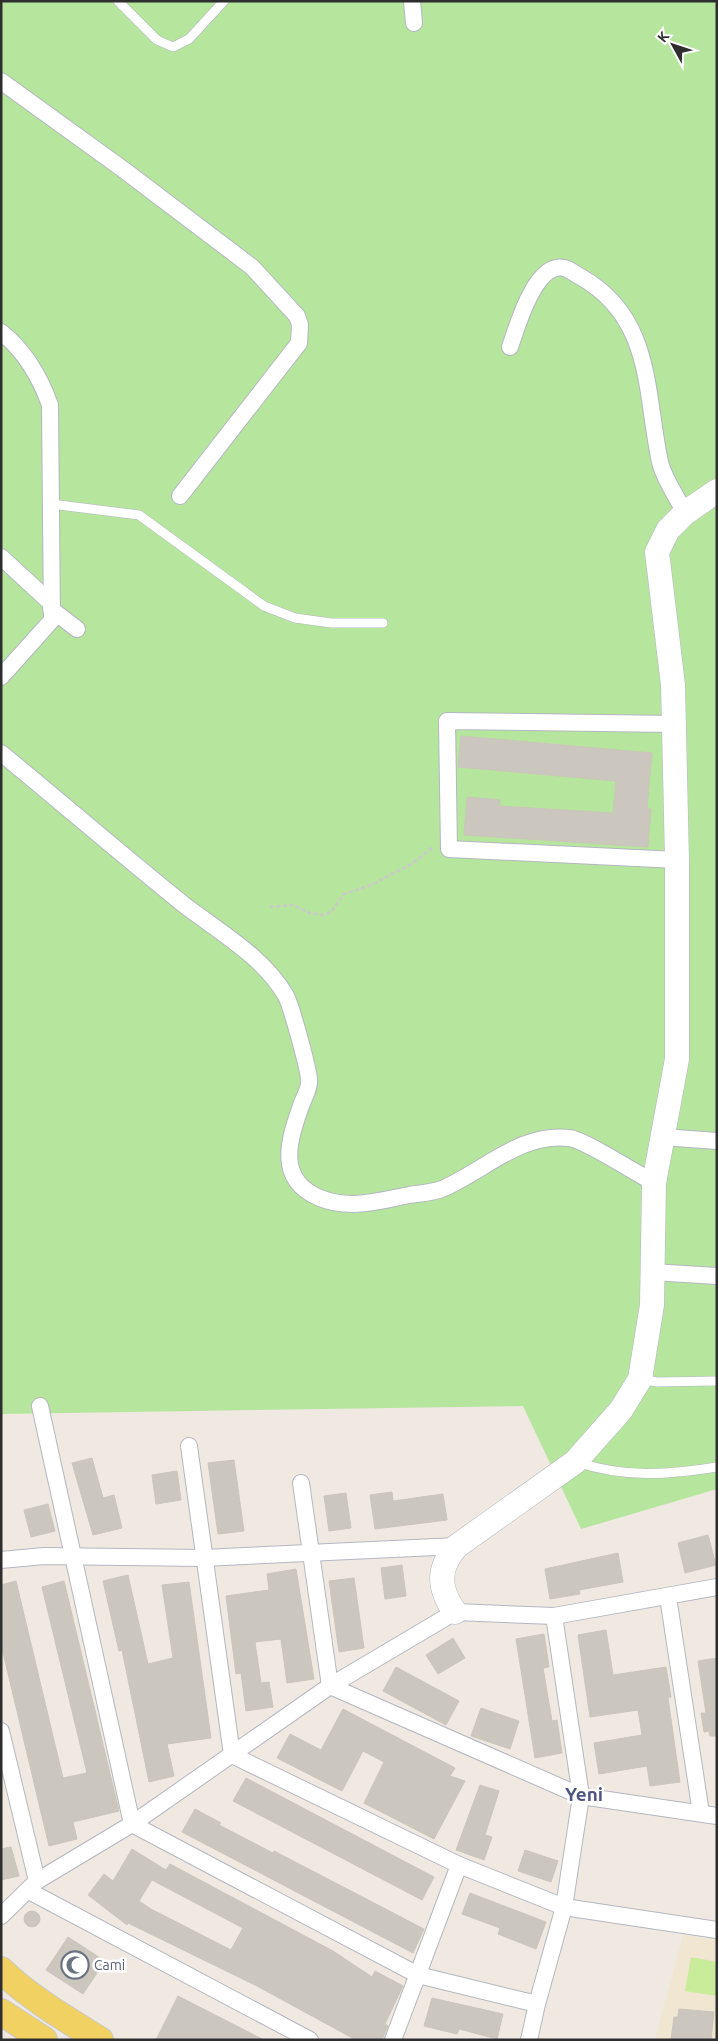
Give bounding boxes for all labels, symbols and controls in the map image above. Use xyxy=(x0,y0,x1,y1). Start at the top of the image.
north arrow xyxy=(648,20,698,70)
text: K xyxy=(654,27,673,45)
district label: Yeni xyxy=(565,1783,603,1805)
mosque icon: Cami xyxy=(60,1950,90,1980)
place label: Cami xyxy=(94,1957,125,1973)

